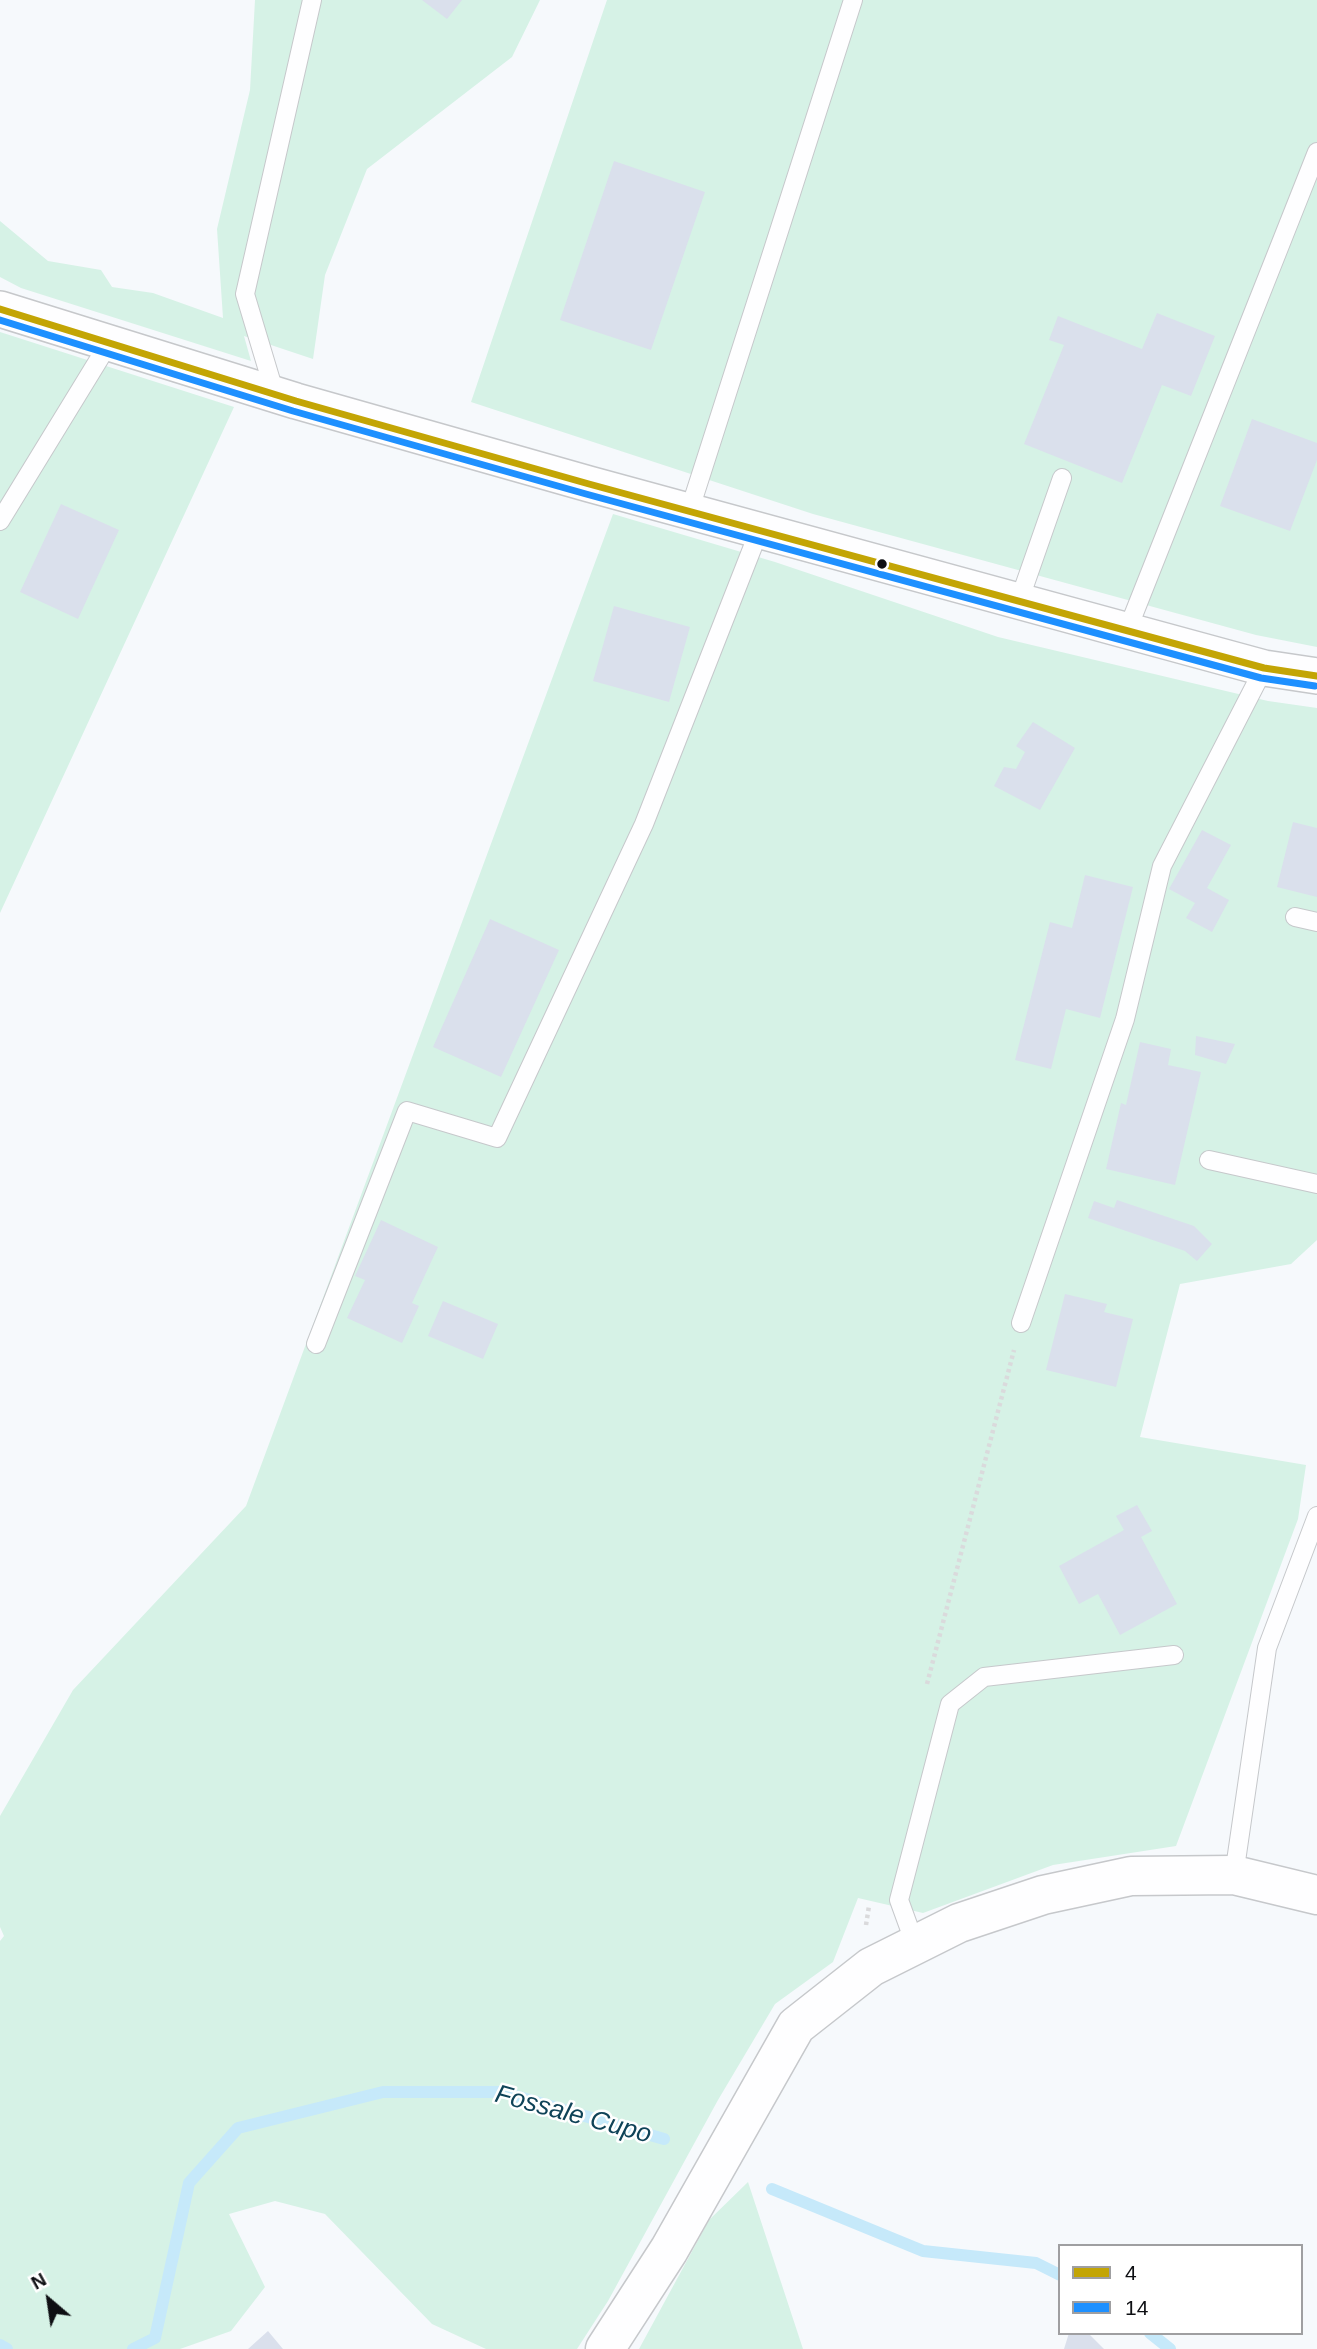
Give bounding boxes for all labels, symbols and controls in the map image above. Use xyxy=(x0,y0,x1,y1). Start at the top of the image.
unlabelled marker xyxy=(875,557,889,571)
water label: Fossale Cupo xyxy=(491,2079,655,2151)
legend xyxy=(1058,2244,1303,2335)
text: 4 xyxy=(1125,2261,1137,2284)
north arrow xyxy=(14,2265,84,2335)
text: N xyxy=(27,2269,50,2294)
text: 14 xyxy=(1125,2296,1148,2319)

